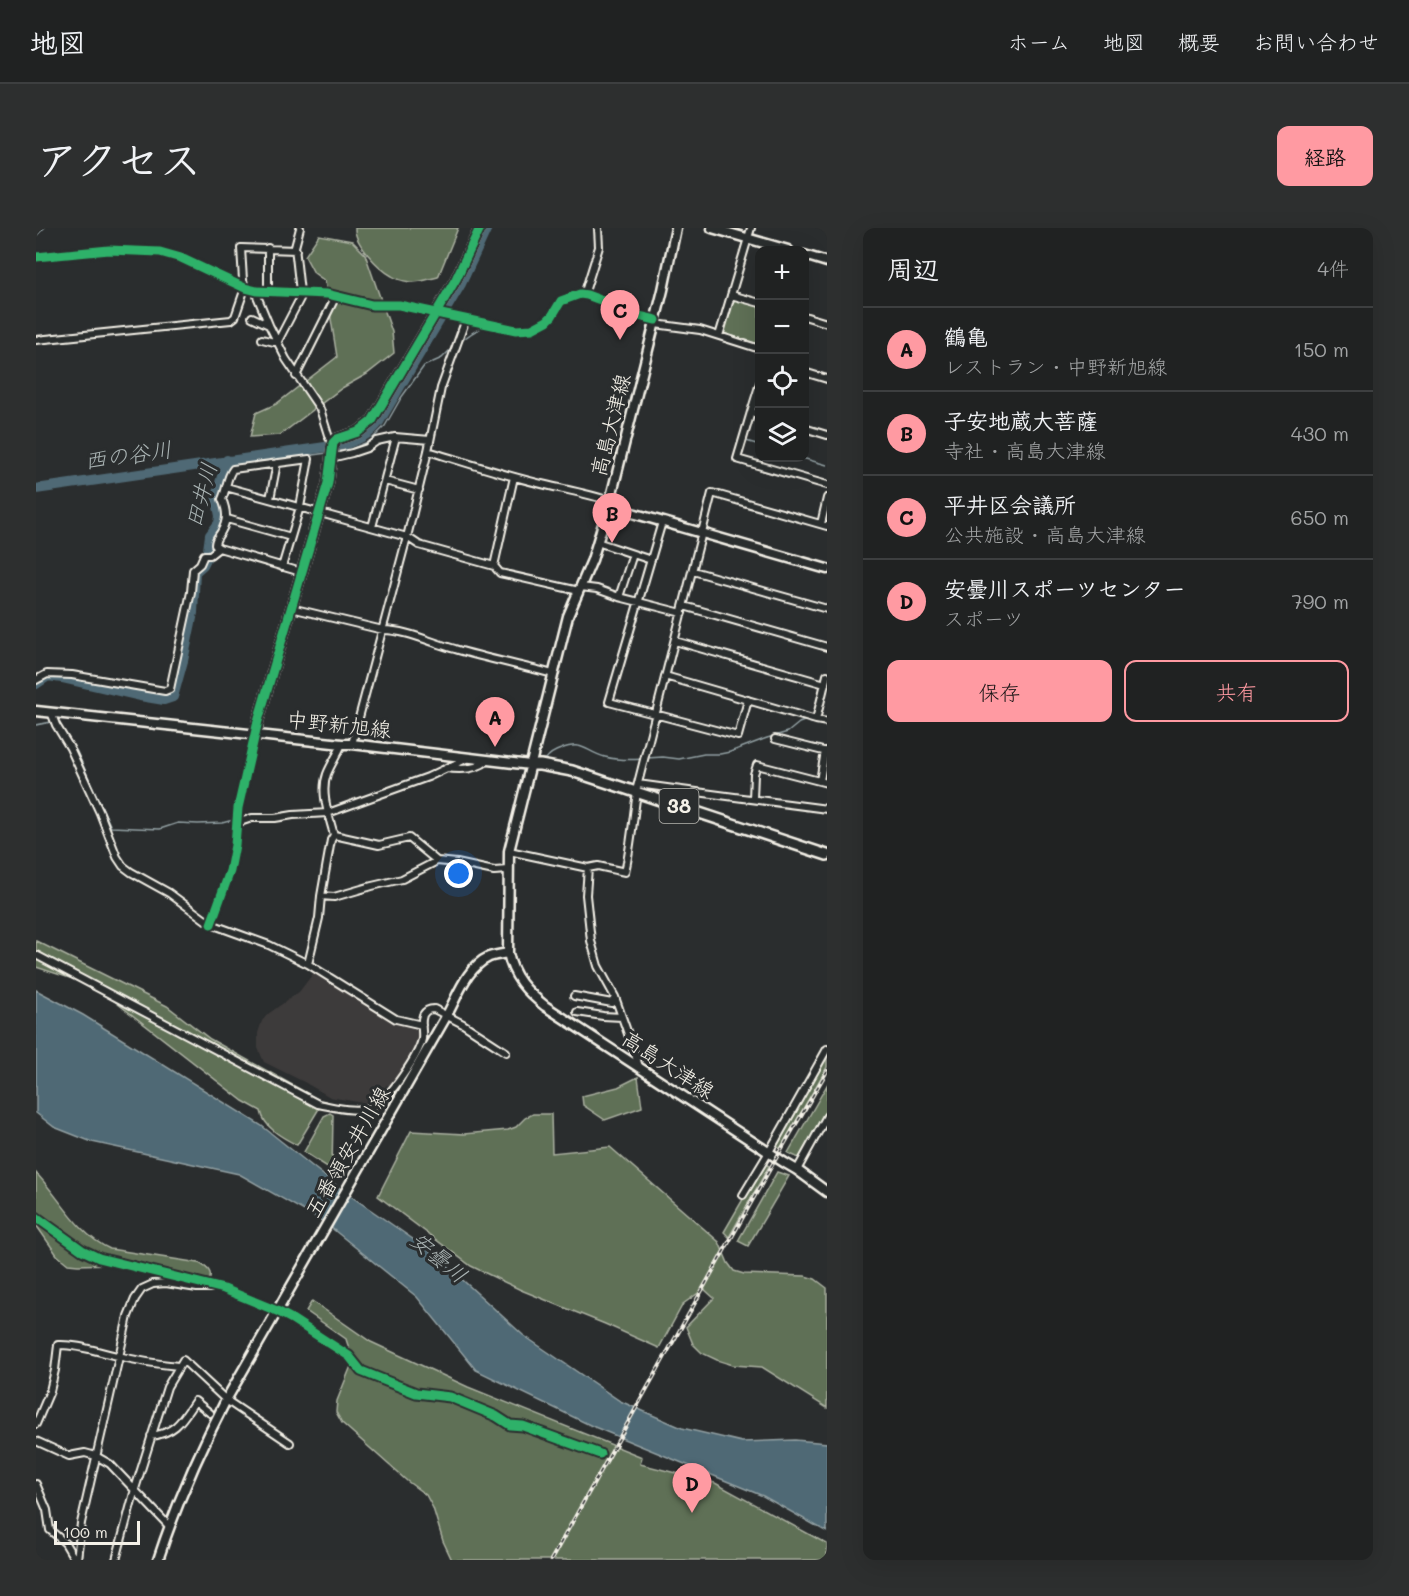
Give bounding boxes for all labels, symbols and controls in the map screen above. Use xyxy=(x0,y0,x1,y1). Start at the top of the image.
text: 地図 xyxy=(30,24,86,60)
text: ホーム xyxy=(1008,28,1070,55)
text: 地図 xyxy=(1103,28,1145,55)
text: 概要 xyxy=(1178,28,1220,55)
text: お問い合わせ xyxy=(1253,28,1379,55)
button: 経路 xyxy=(1277,126,1373,186)
text: アクセス xyxy=(36,131,201,186)
map controls xyxy=(755,246,809,462)
button: + xyxy=(755,246,809,300)
text: 周辺 xyxy=(887,252,939,286)
text: 4件 xyxy=(1317,255,1349,281)
pin: C xyxy=(600,291,640,340)
button: − xyxy=(755,300,809,354)
text: 鶴亀 xyxy=(944,322,988,351)
text: A xyxy=(900,336,913,362)
text: 150 m xyxy=(1294,336,1349,362)
text: レストラン · 中野新旭線 xyxy=(944,353,1167,379)
button: locate xyxy=(755,354,809,408)
street label: 高島大津線 xyxy=(584,370,635,479)
text: 子安地蔵大菩薩 xyxy=(944,406,1098,435)
button: layers xyxy=(755,408,809,462)
text: B xyxy=(900,420,913,446)
text: 430 m xyxy=(1291,420,1349,446)
water label: 西の谷川 xyxy=(82,434,174,475)
text: 寺社 · 高島大津線 xyxy=(944,437,1106,463)
water label: 田井川 xyxy=(178,459,223,531)
text: 平井区会議所 xyxy=(944,490,1076,519)
pin: B xyxy=(592,494,632,543)
text: C xyxy=(899,504,914,530)
text: 650 m xyxy=(1291,504,1349,530)
text: 公共施設 · 高島大津線 xyxy=(944,521,1146,547)
text: 安曇川スポーツセンター xyxy=(944,574,1186,603)
text: D xyxy=(899,588,914,614)
text: 790 m xyxy=(1291,588,1349,614)
text: スポーツ xyxy=(944,605,1024,631)
button: 保存 xyxy=(887,660,1112,722)
button: 共有 xyxy=(1124,660,1349,722)
pin: A xyxy=(476,698,514,747)
street label: 中野新旭線 xyxy=(286,705,393,742)
road number: 38 xyxy=(660,789,698,823)
your location xyxy=(444,859,473,888)
street label: 高島大津線 xyxy=(617,1024,720,1104)
street label: 五番領安井川線 xyxy=(298,1081,395,1222)
water label: 安曇川 xyxy=(405,1224,474,1289)
pin: D xyxy=(672,1464,712,1513)
scale bar xyxy=(54,1518,140,1546)
text: 100 m xyxy=(63,1521,108,1542)

